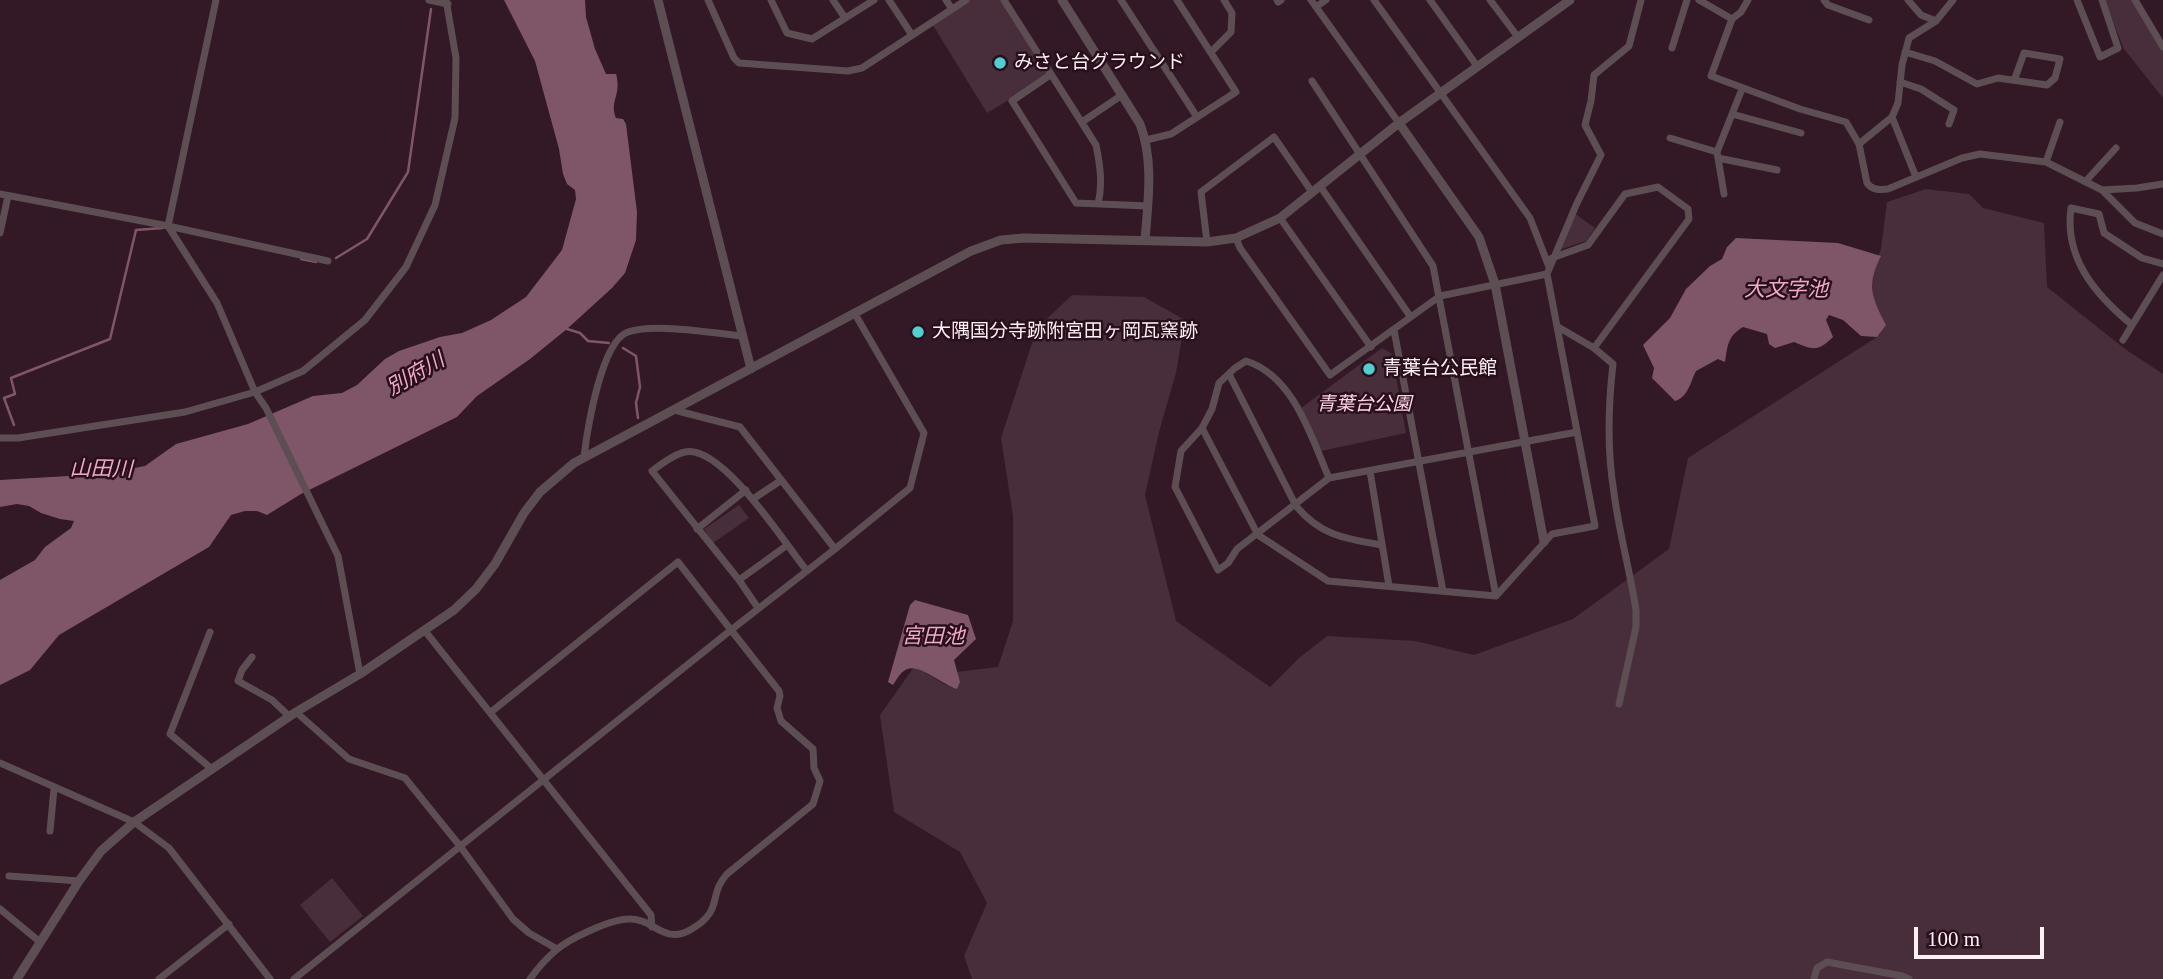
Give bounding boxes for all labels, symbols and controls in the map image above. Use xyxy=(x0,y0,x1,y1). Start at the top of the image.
place label: みさと台グラウンド xyxy=(1014,52,1185,74)
marker: みさと台グラウンド xyxy=(992,55,1008,71)
water label: 大文字池 xyxy=(1744,277,1828,303)
place label: 大隅国分寺跡附宮田ヶ岡瓦窯跡 xyxy=(932,321,1198,343)
marker: 大隅国分寺跡附宮田ヶ岡瓦窯跡 xyxy=(910,324,926,340)
water label: 別府川 xyxy=(382,348,450,402)
place label: 青葉台公民館 xyxy=(1383,358,1497,380)
marker: 青葉台公民館 xyxy=(1361,361,1377,377)
park label: 青葉台公園 xyxy=(1317,394,1411,416)
water label: 山田川 xyxy=(69,457,133,483)
water label: 宮田池 xyxy=(902,624,964,650)
scale bar xyxy=(1918,912,2048,956)
text: 100 m xyxy=(1927,927,1980,951)

